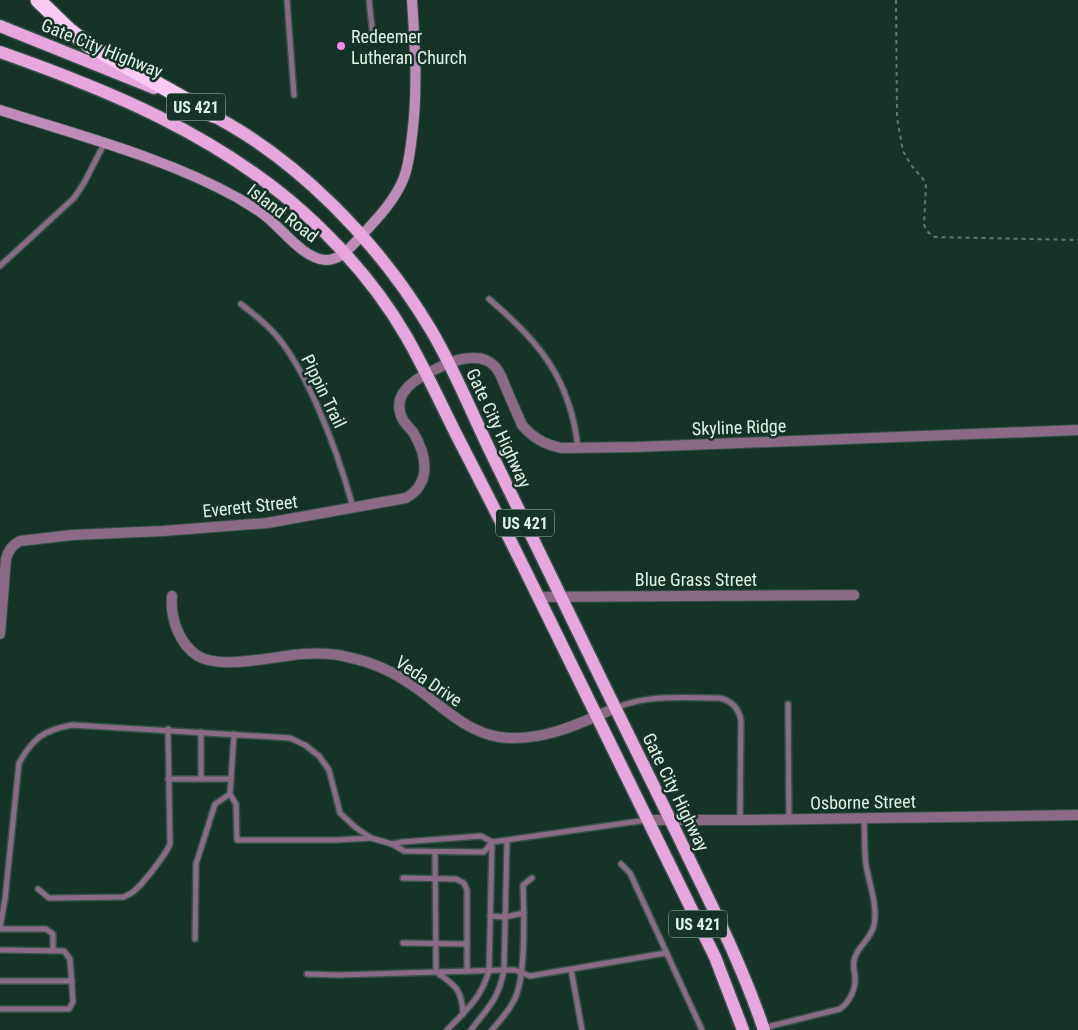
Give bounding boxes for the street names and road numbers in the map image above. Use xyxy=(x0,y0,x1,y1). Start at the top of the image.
street label: Gate City Highway xyxy=(38,14,166,82)
road number: US 421 xyxy=(167,94,225,120)
street label: Island Road xyxy=(243,180,323,246)
street label: Pippin Trail xyxy=(297,351,351,431)
street label: Gate City Highway xyxy=(462,365,536,491)
street label: Skyline Ridge xyxy=(691,415,787,439)
street label: Everett Street xyxy=(201,491,299,521)
road number: US 421 xyxy=(496,509,554,536)
street label: Blue Grass Street xyxy=(635,569,757,590)
street label: Veda Drive xyxy=(392,651,466,711)
street label: Gate City Highway xyxy=(638,729,714,855)
street label: Osborne Street xyxy=(810,791,916,813)
road number: US 421 xyxy=(669,911,727,938)

